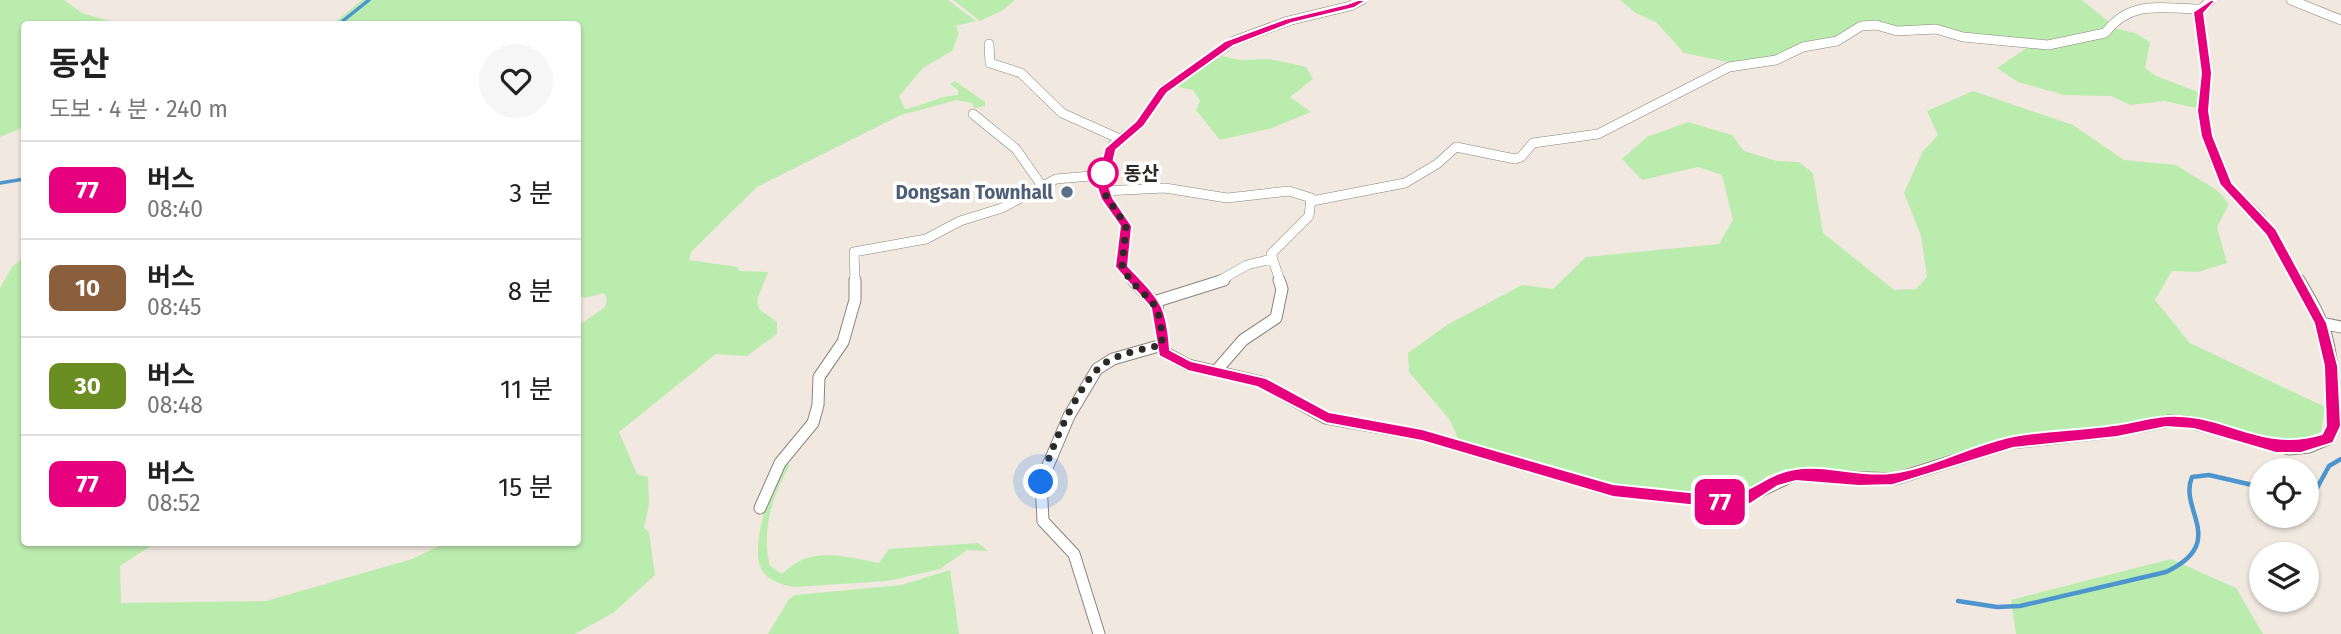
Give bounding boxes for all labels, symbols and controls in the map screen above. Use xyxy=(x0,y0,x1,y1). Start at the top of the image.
text: 동산 xyxy=(49,44,110,84)
button: heart xyxy=(479,44,553,118)
text: 도보 · 4 분 · 240 m xyxy=(49,95,228,123)
marker: 동산 xyxy=(1088,158,1118,188)
place label: 동산 xyxy=(1124,162,1159,185)
text: 버스 xyxy=(147,164,195,195)
text: 77 xyxy=(76,176,99,204)
text: 3 분 xyxy=(509,178,553,209)
place label: Dongsan Townhall xyxy=(895,181,1053,204)
marker: Dongsan Townhall xyxy=(1059,184,1075,200)
text: 08:40 xyxy=(147,195,203,223)
text: 버스 xyxy=(147,262,195,293)
text: 10 xyxy=(75,274,100,302)
text: 8 분 xyxy=(508,276,553,307)
text: 08:45 xyxy=(147,293,201,321)
text: 버스 xyxy=(147,360,195,391)
text: 30 xyxy=(74,372,101,400)
text: 11 분 xyxy=(500,374,553,405)
text: 08:48 xyxy=(147,391,203,419)
text: 버스 xyxy=(147,458,195,489)
map controls xyxy=(2249,458,2319,612)
button: locate xyxy=(2249,458,2319,528)
your location xyxy=(1023,464,1058,499)
text: 77 xyxy=(76,470,99,498)
text: 15 분 xyxy=(498,472,553,503)
line badge: 77 xyxy=(1688,479,1752,525)
text: 77 xyxy=(1709,488,1731,516)
text: 08:52 xyxy=(147,489,201,517)
button: layers xyxy=(2249,542,2319,612)

